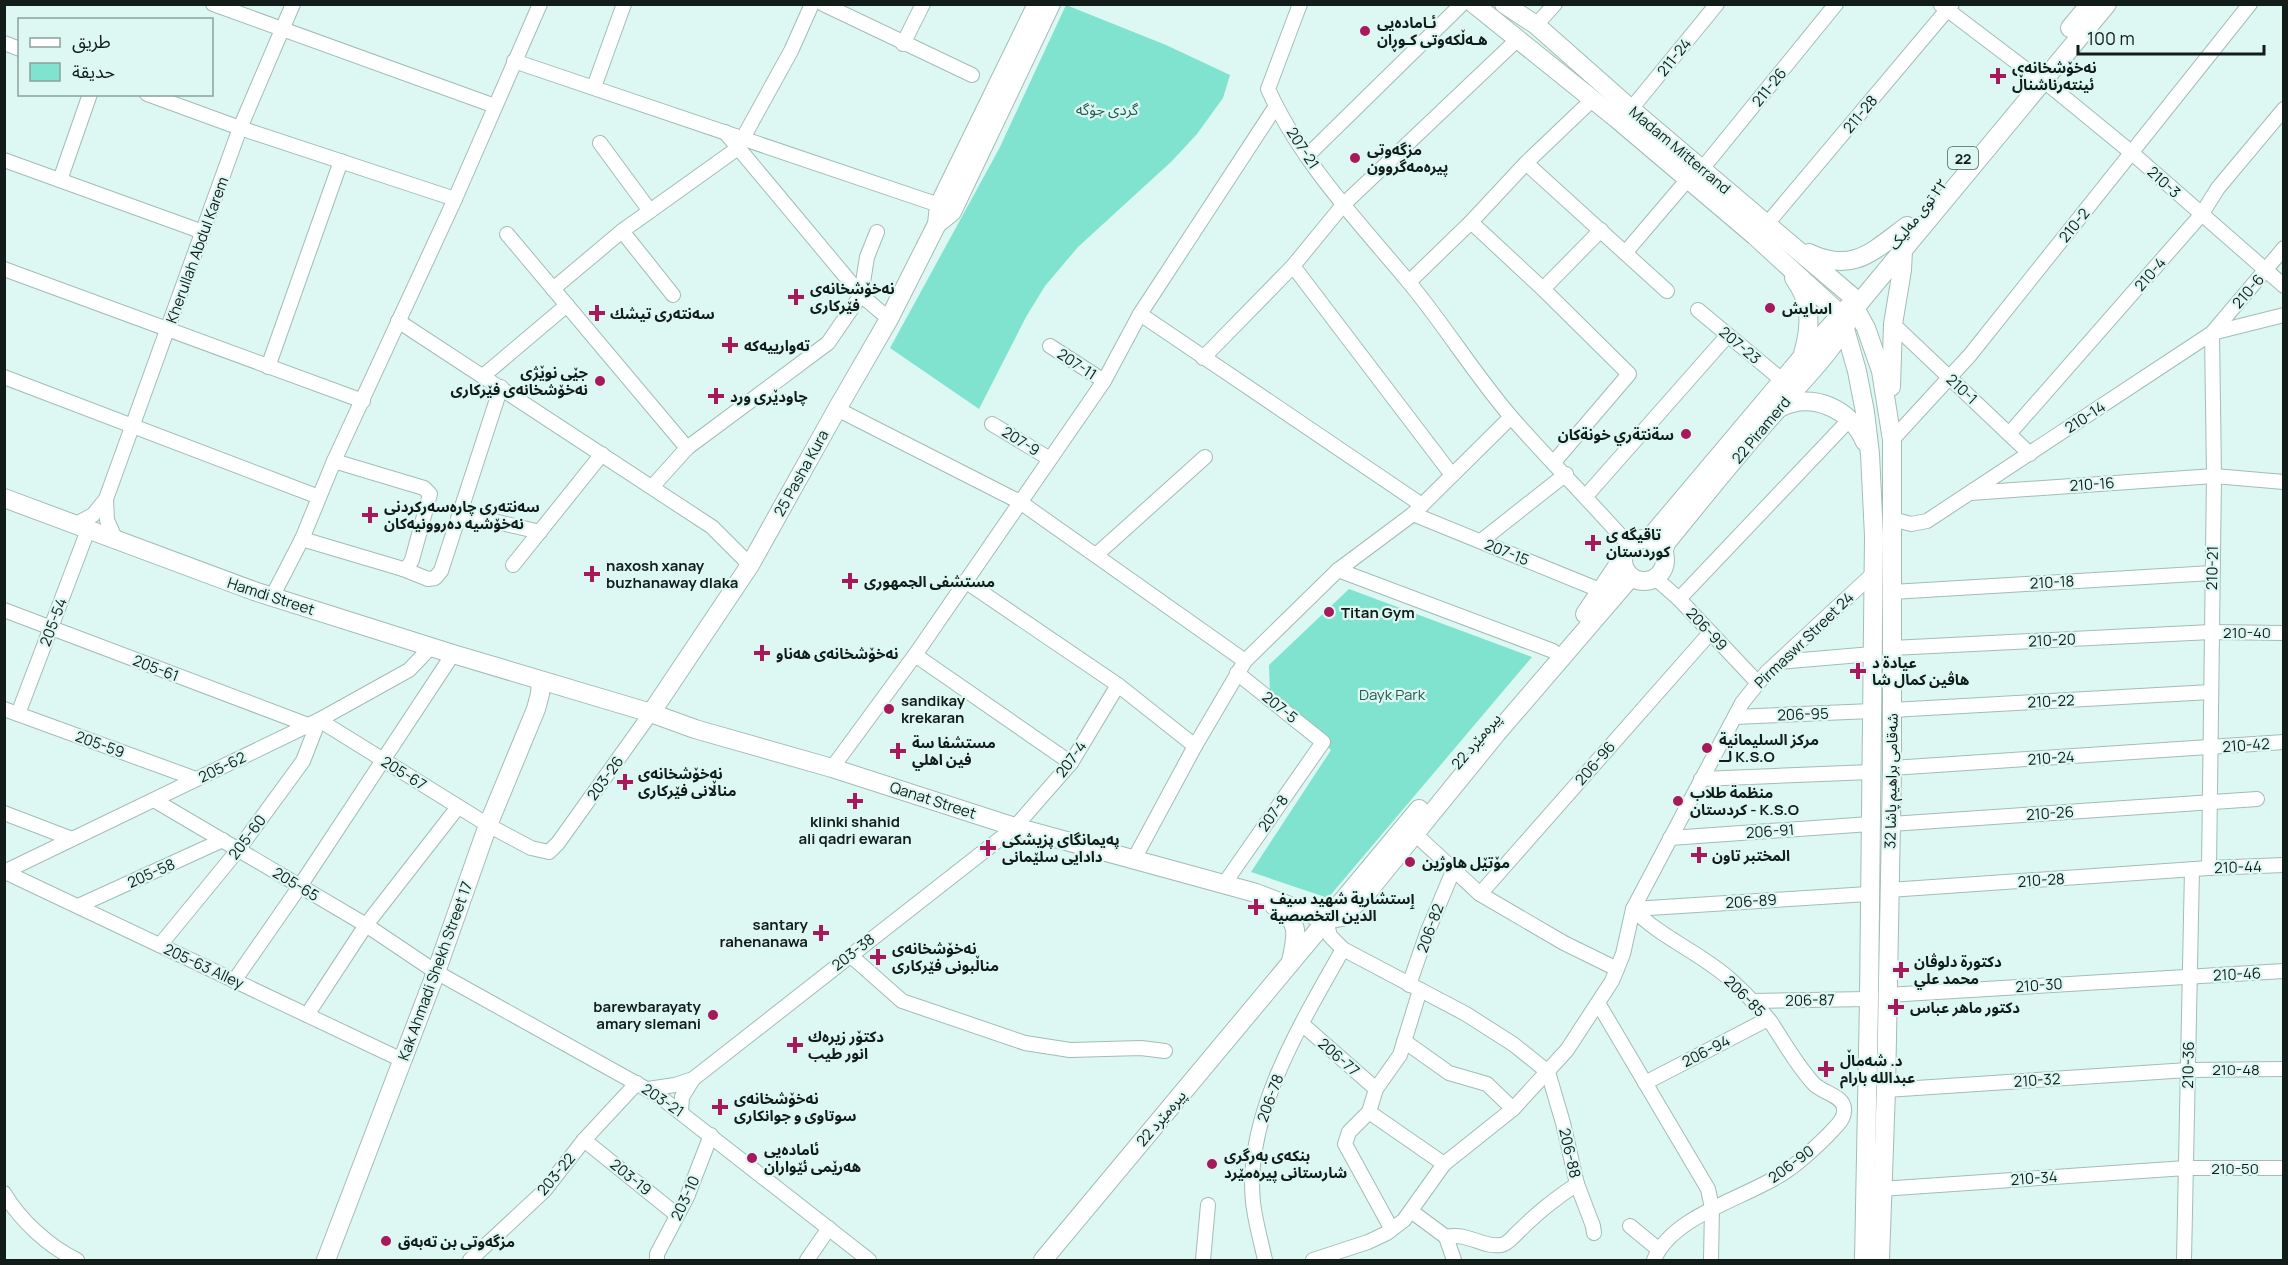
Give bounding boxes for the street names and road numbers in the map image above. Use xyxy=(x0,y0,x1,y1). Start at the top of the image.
street label: 211-24 xyxy=(1652,33,1696,81)
street label: 211-26 xyxy=(1747,63,1791,111)
street label: 211-28 xyxy=(1838,90,1882,138)
street label: Madam Mitterrand xyxy=(1625,101,1735,199)
street label: 207-21 xyxy=(1282,123,1324,173)
road number: 22 xyxy=(1948,147,1978,169)
street label: 210-3 xyxy=(2143,161,2185,203)
street label: Kherullah Abdul Karem xyxy=(161,174,233,326)
street label: ٢٢ توی مەلیک xyxy=(1883,174,1953,254)
street label: 210-2 xyxy=(2054,203,2094,247)
street label: 210-4 xyxy=(2129,252,2171,295)
street label: 210-6 xyxy=(2227,269,2269,313)
street label: 207-23 xyxy=(1715,321,1765,369)
street label: 207-11 xyxy=(1053,343,1101,385)
street label: 210-1 xyxy=(1942,369,1982,409)
street label: 22 Piramerd xyxy=(1727,392,1795,468)
street label: 210-14 xyxy=(2061,396,2110,438)
street label: 207-9 xyxy=(998,421,1044,461)
street label: 25 Pasha Kura xyxy=(769,426,833,520)
street label: 210-16 xyxy=(2069,472,2115,496)
street label: 207-15 xyxy=(1482,534,1532,570)
street label: 210-21 xyxy=(2201,546,2223,590)
street label: 210-18 xyxy=(2029,570,2075,594)
street label: Hamdi Street xyxy=(225,572,317,620)
street label: Pirmaswr Street 24 xyxy=(1750,587,1858,693)
street label: 205-54 xyxy=(34,595,72,649)
street label: 206-99 xyxy=(1682,603,1732,655)
street label: 210-40 xyxy=(2223,622,2271,643)
street label: 210-20 xyxy=(2028,628,2076,652)
street label: 205-61 xyxy=(130,650,182,686)
street label: 207-5 xyxy=(1258,686,1302,728)
street label: 210-22 xyxy=(2027,689,2075,713)
street label: 206-95 xyxy=(1777,703,1829,725)
street label: 22 پیرەمێرد xyxy=(1446,708,1506,774)
street label: شەقامی براهیم پاشا 32 xyxy=(1879,713,1904,849)
street label: 205-59 xyxy=(73,725,127,763)
street label: 210-42 xyxy=(2222,733,2270,757)
street label: 207-4 xyxy=(1051,736,1091,782)
street label: 206-96 xyxy=(1570,737,1620,789)
street label: 205-62 xyxy=(195,746,249,788)
street label: 210-24 xyxy=(2027,746,2075,770)
street label: 205-67 xyxy=(377,751,431,795)
street label: 203-26 xyxy=(582,752,628,804)
street label: Qanat Street xyxy=(887,776,979,824)
street label: 207-8 xyxy=(1253,790,1293,836)
street label: 210-26 xyxy=(2025,801,2075,825)
street label: 205-60 xyxy=(223,810,271,864)
street label: 206-91 xyxy=(1745,819,1795,843)
street label: 205-58 xyxy=(124,853,178,893)
street label: 210-44 xyxy=(2214,856,2262,878)
street label: 205-65 xyxy=(269,862,323,906)
street label: 210-28 xyxy=(2017,868,2065,892)
street label: Kak Ahmadi Shekh Street 17 xyxy=(393,878,477,1064)
street label: 206-89 xyxy=(1725,889,1777,913)
street label: 206-82 xyxy=(1411,901,1449,955)
street label: 203-38 xyxy=(827,929,879,975)
street label: 205-63 Alley xyxy=(160,938,248,994)
street label: 210-46 xyxy=(2212,962,2262,986)
street label: 206-85 xyxy=(1720,971,1770,1021)
street label: 210-30 xyxy=(2015,973,2063,997)
street label: 206-87 xyxy=(1785,989,1835,1011)
street label: 206-94 xyxy=(1678,1030,1734,1072)
street label: 206-77 xyxy=(1314,1033,1364,1081)
street label: 210-36 xyxy=(2177,1041,2199,1089)
street label: 210-48 xyxy=(2212,1059,2260,1080)
street label: 210-32 xyxy=(2013,1068,2061,1092)
street label: 206-78 xyxy=(1252,1071,1288,1125)
street label: 203-21 xyxy=(638,1078,688,1122)
street label: 22 پیرەمێرد xyxy=(1131,1085,1191,1151)
street label: 206-88 xyxy=(1554,1126,1586,1180)
street label: 206-90 xyxy=(1764,1140,1818,1188)
street label: 203-22 xyxy=(532,1148,580,1200)
street label: 203-19 xyxy=(606,1154,656,1200)
street label: 210-50 xyxy=(2211,1158,2259,1179)
street label: 210-34 xyxy=(2010,1166,2058,1190)
street label: 203-10 xyxy=(665,1172,705,1224)

